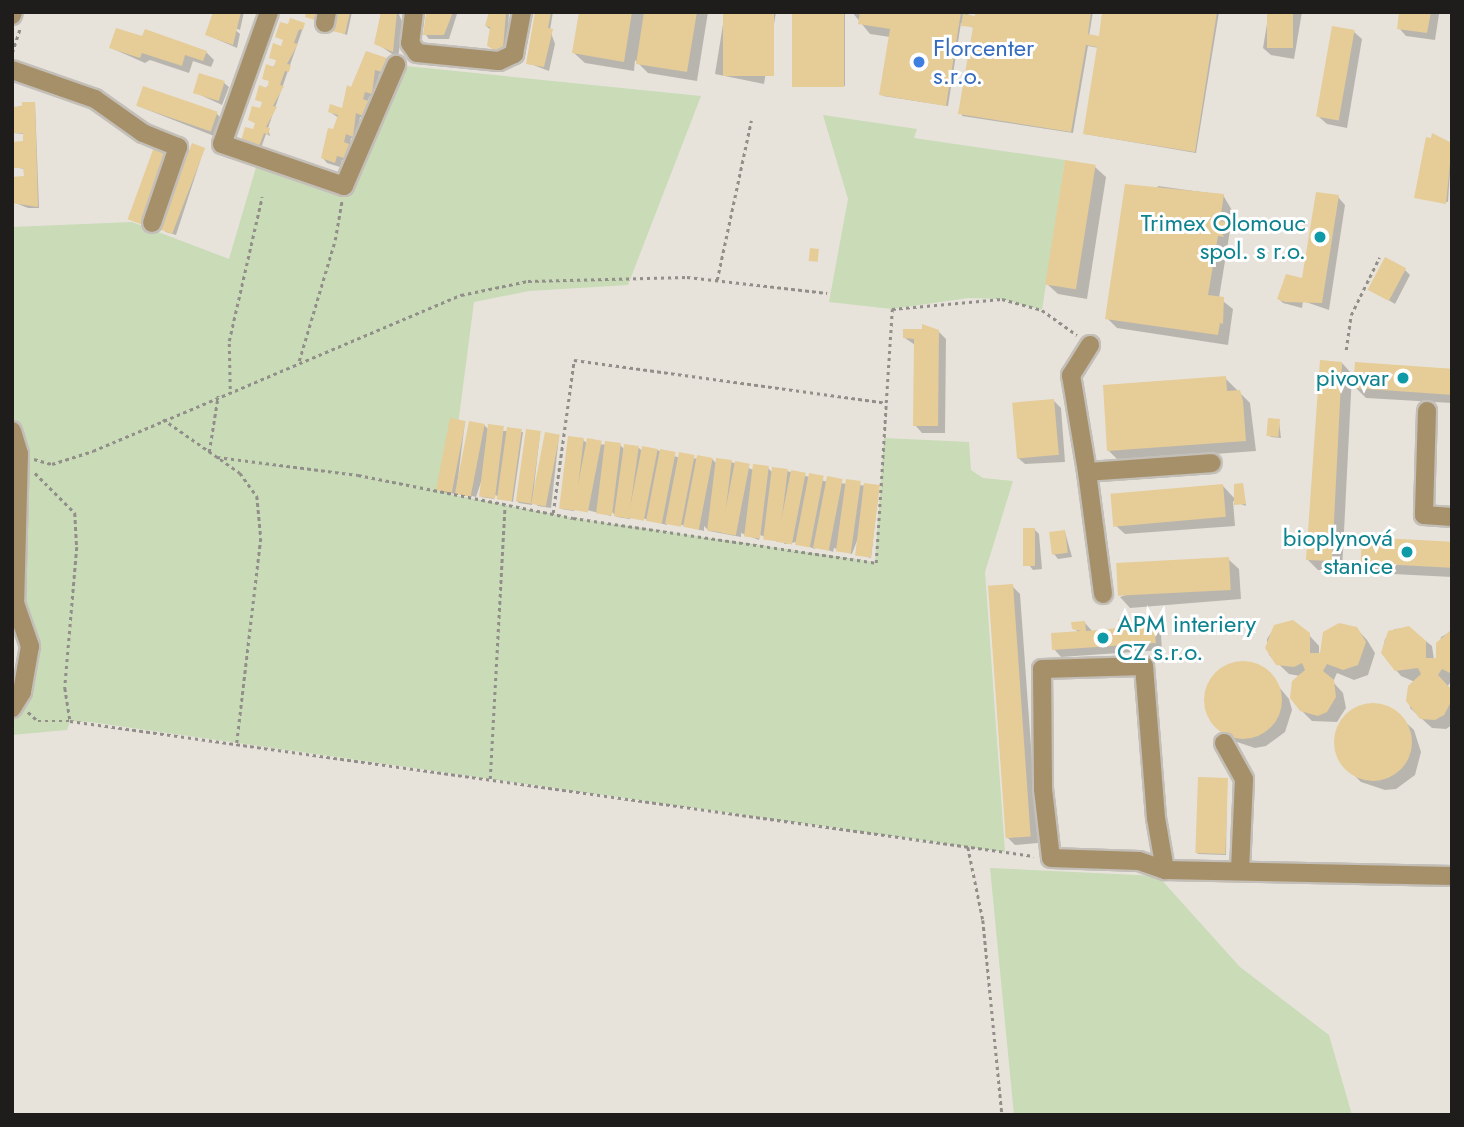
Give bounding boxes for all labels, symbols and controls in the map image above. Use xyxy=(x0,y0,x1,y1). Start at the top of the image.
place label: Florcenter s.r.o. xyxy=(933,34,1034,90)
marker: Florcenter s.r.o. xyxy=(911,54,927,70)
place label: Trimex Olomouc spol. s r.o. xyxy=(1141,209,1306,265)
marker: Trimex Olomouc spol. s r.o. xyxy=(1312,229,1328,245)
place label: pivovar xyxy=(1316,364,1389,392)
marker: pivovar xyxy=(1395,370,1411,386)
place label: bioplynová stanice xyxy=(1283,524,1393,580)
marker: bioplynová stanice xyxy=(1399,544,1415,560)
place label: APM interiery CZ s.r.o. xyxy=(1117,610,1256,666)
marker: APM interiery CZ s.r.o. xyxy=(1095,630,1111,646)

